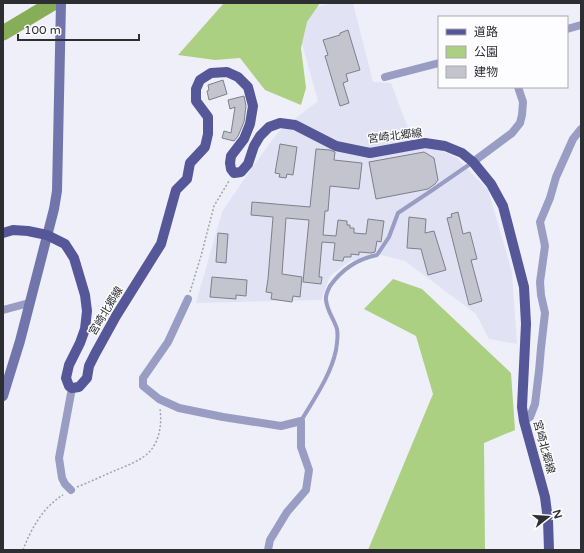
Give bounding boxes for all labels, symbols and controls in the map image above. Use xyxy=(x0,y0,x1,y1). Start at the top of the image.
scale bar xyxy=(18,16,139,42)
legend xyxy=(438,16,568,88)
text: 100 m xyxy=(24,23,61,37)
text: 道路 xyxy=(474,25,498,39)
text: 公園 xyxy=(474,45,498,59)
text: 建物 xyxy=(474,65,498,79)
street label: 宮崎北郷線 xyxy=(367,126,423,146)
street label: 宮崎北郷線 xyxy=(86,284,126,338)
street label: 宮崎北郷線 xyxy=(531,419,557,475)
north arrow xyxy=(528,497,568,537)
text: N xyxy=(550,508,565,520)

